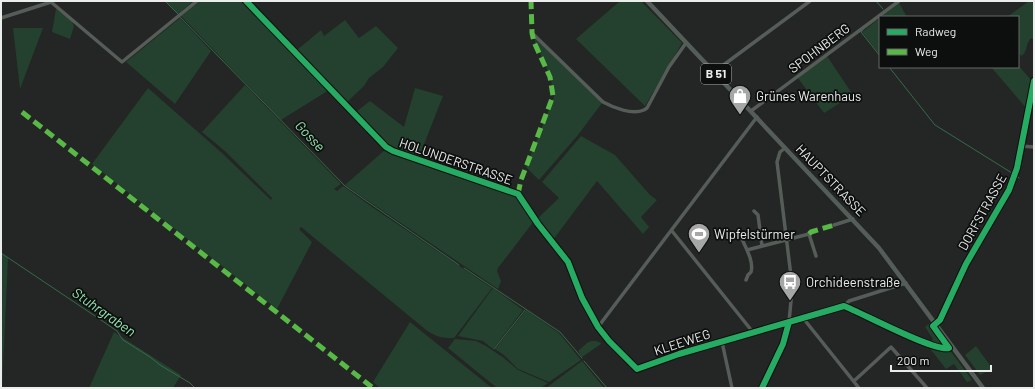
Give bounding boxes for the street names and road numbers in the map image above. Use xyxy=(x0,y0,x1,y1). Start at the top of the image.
street label: SPOHNBERG xyxy=(785,20,853,76)
road number: B 51 xyxy=(701,64,731,84)
street label: HOLUNDERSTRASSE xyxy=(397,134,515,188)
street label: HAUPTSTRASSE xyxy=(793,141,869,219)
street label: DORFSTRASSE xyxy=(954,171,1010,253)
street label: KLEEWEG xyxy=(652,325,712,359)

